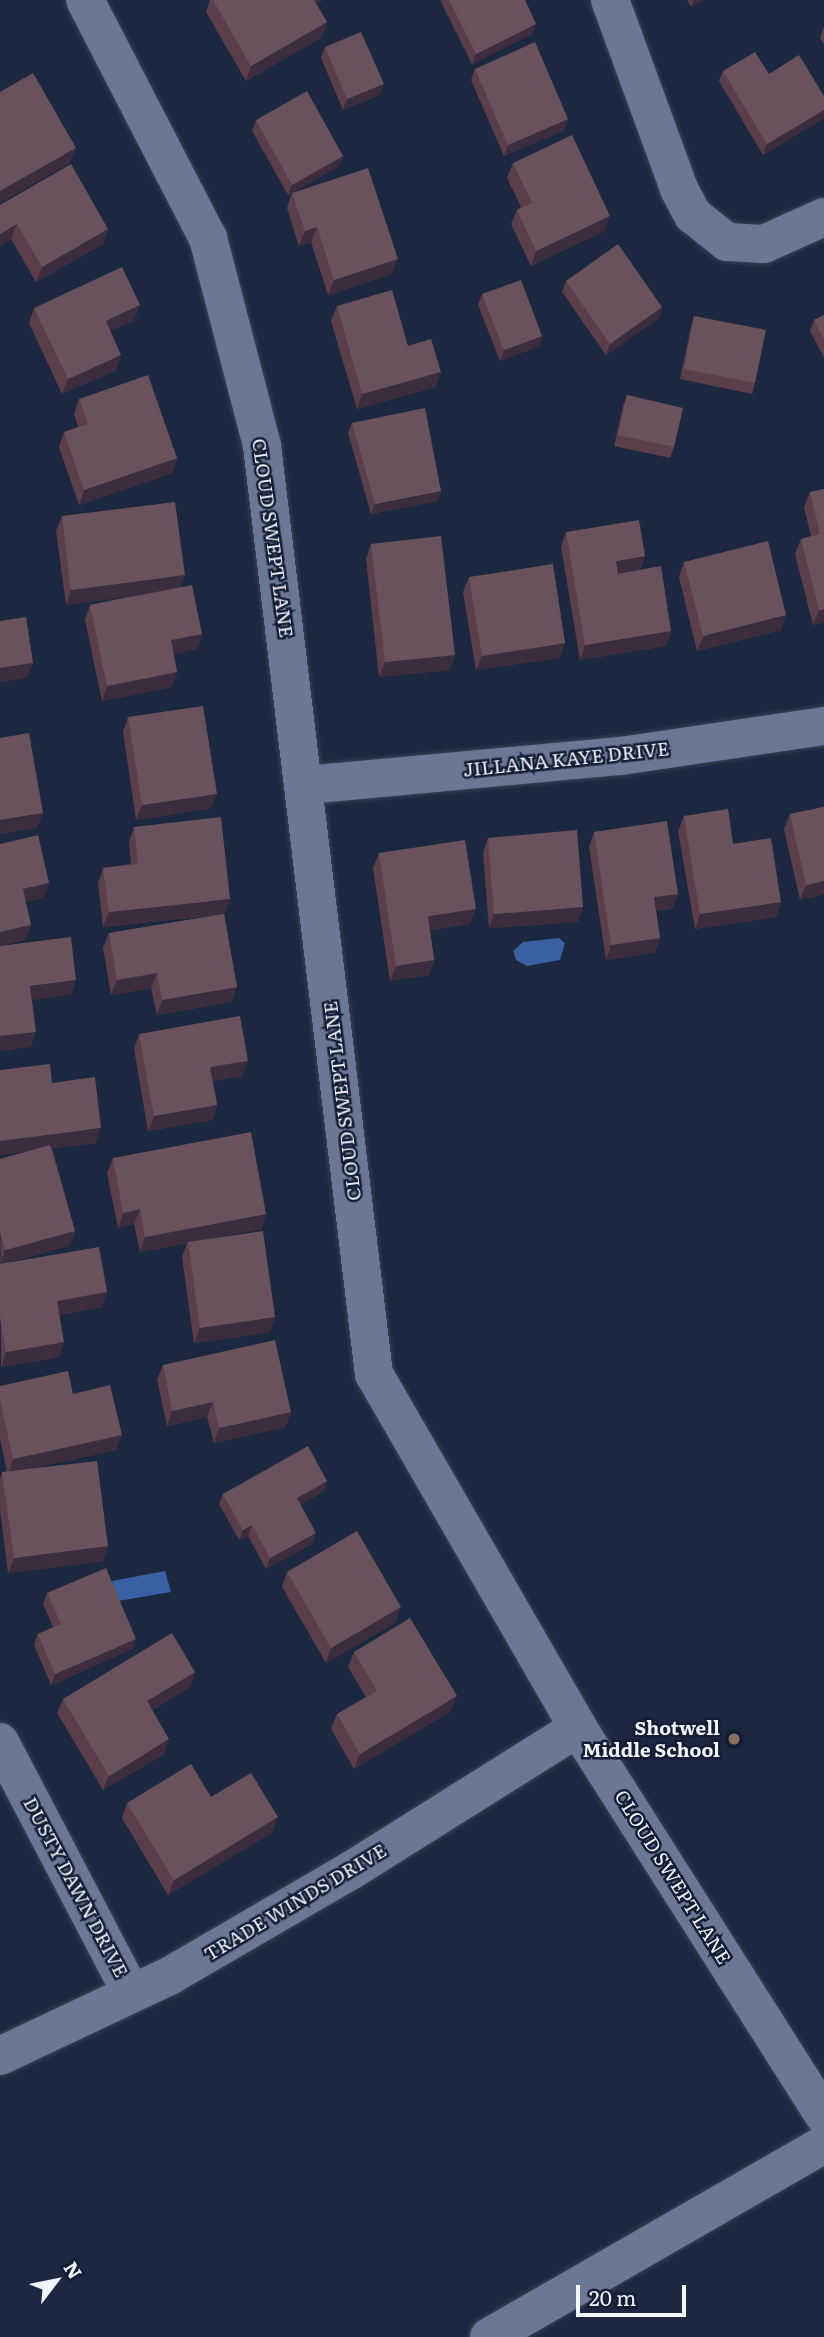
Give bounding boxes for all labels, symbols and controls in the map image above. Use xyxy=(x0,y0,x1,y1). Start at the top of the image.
street label: CLOUD SWEPT LANE xyxy=(248,437,298,639)
street label: JILLANA KAYE DRIVE xyxy=(462,737,670,781)
street label: CLOUD SWEPT LANE xyxy=(318,1000,366,1202)
place label: Shotwell Middle School xyxy=(583,1717,720,1761)
marker: Shotwell Middle School xyxy=(726,1731,742,1747)
street label: CLOUD SWEPT LANE xyxy=(610,1786,736,1968)
street label: DUSTY DAWN DRIVE xyxy=(19,1793,133,1981)
street label: TRADE WINDS DRIVE xyxy=(200,1839,390,1965)
north arrow xyxy=(21,2246,91,2316)
text: N xyxy=(58,2256,90,2284)
scale bar xyxy=(579,2270,689,2314)
text: 20 m xyxy=(589,2281,636,2312)

